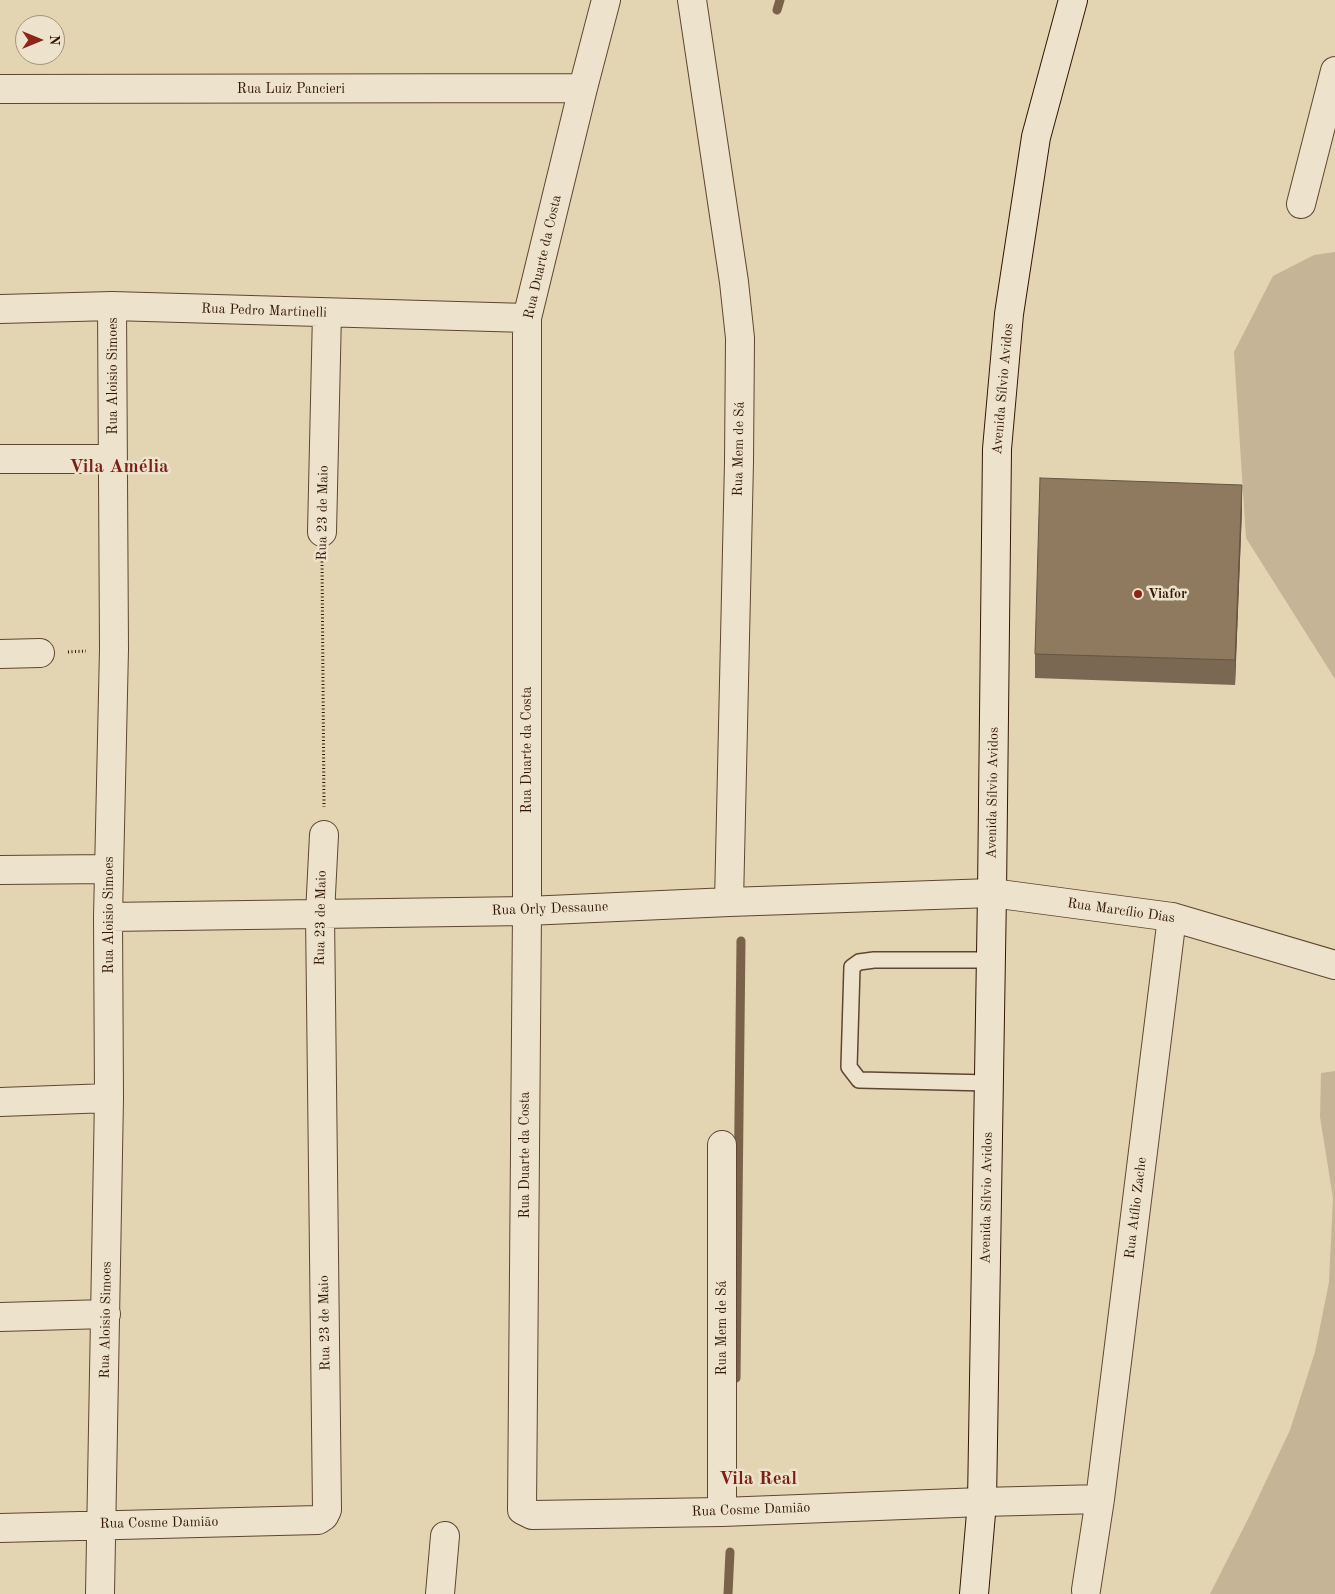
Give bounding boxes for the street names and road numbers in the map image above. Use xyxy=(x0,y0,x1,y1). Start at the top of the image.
street label: Rua Luiz Pancieri xyxy=(237,81,345,97)
street label: Rua Duarte da Costa xyxy=(521,193,565,321)
street label: Rua Pedro Martinelli xyxy=(201,300,327,322)
street label: Rua Aloisio Simoes xyxy=(105,317,121,435)
street label: Avenida Sílvio Avidos xyxy=(989,322,1017,456)
street label: Rua Mem de Sá xyxy=(730,401,748,497)
street label: Rua 23 de Maio xyxy=(314,465,332,561)
street label: Rua Duarte da Costa xyxy=(519,686,535,814)
street label: Avenida Sílvio Avidos xyxy=(983,727,1003,859)
street label: Rua Aloisio Simoes xyxy=(101,856,117,974)
street label: Rua 23 de Maio xyxy=(312,870,330,966)
street label: Rua Marcílio Dias xyxy=(1066,895,1176,927)
street label: Rua Orly Dessaune xyxy=(491,899,609,919)
street label: Rua Duarte da Costa xyxy=(517,1091,533,1219)
street label: Avenida Sílvio Avidos xyxy=(977,1132,997,1264)
street label: Rua Atílio Zache xyxy=(1121,1156,1151,1260)
street label: Rua Aloisio Simoes xyxy=(97,1261,115,1379)
street label: Rua 23 de Maio xyxy=(316,1275,334,1371)
street label: Rua Mem de Sá xyxy=(714,1281,730,1375)
street label: Rua Cosme Damião xyxy=(691,1500,811,1520)
street label: Rua Cosme Damião xyxy=(99,1514,219,1532)

